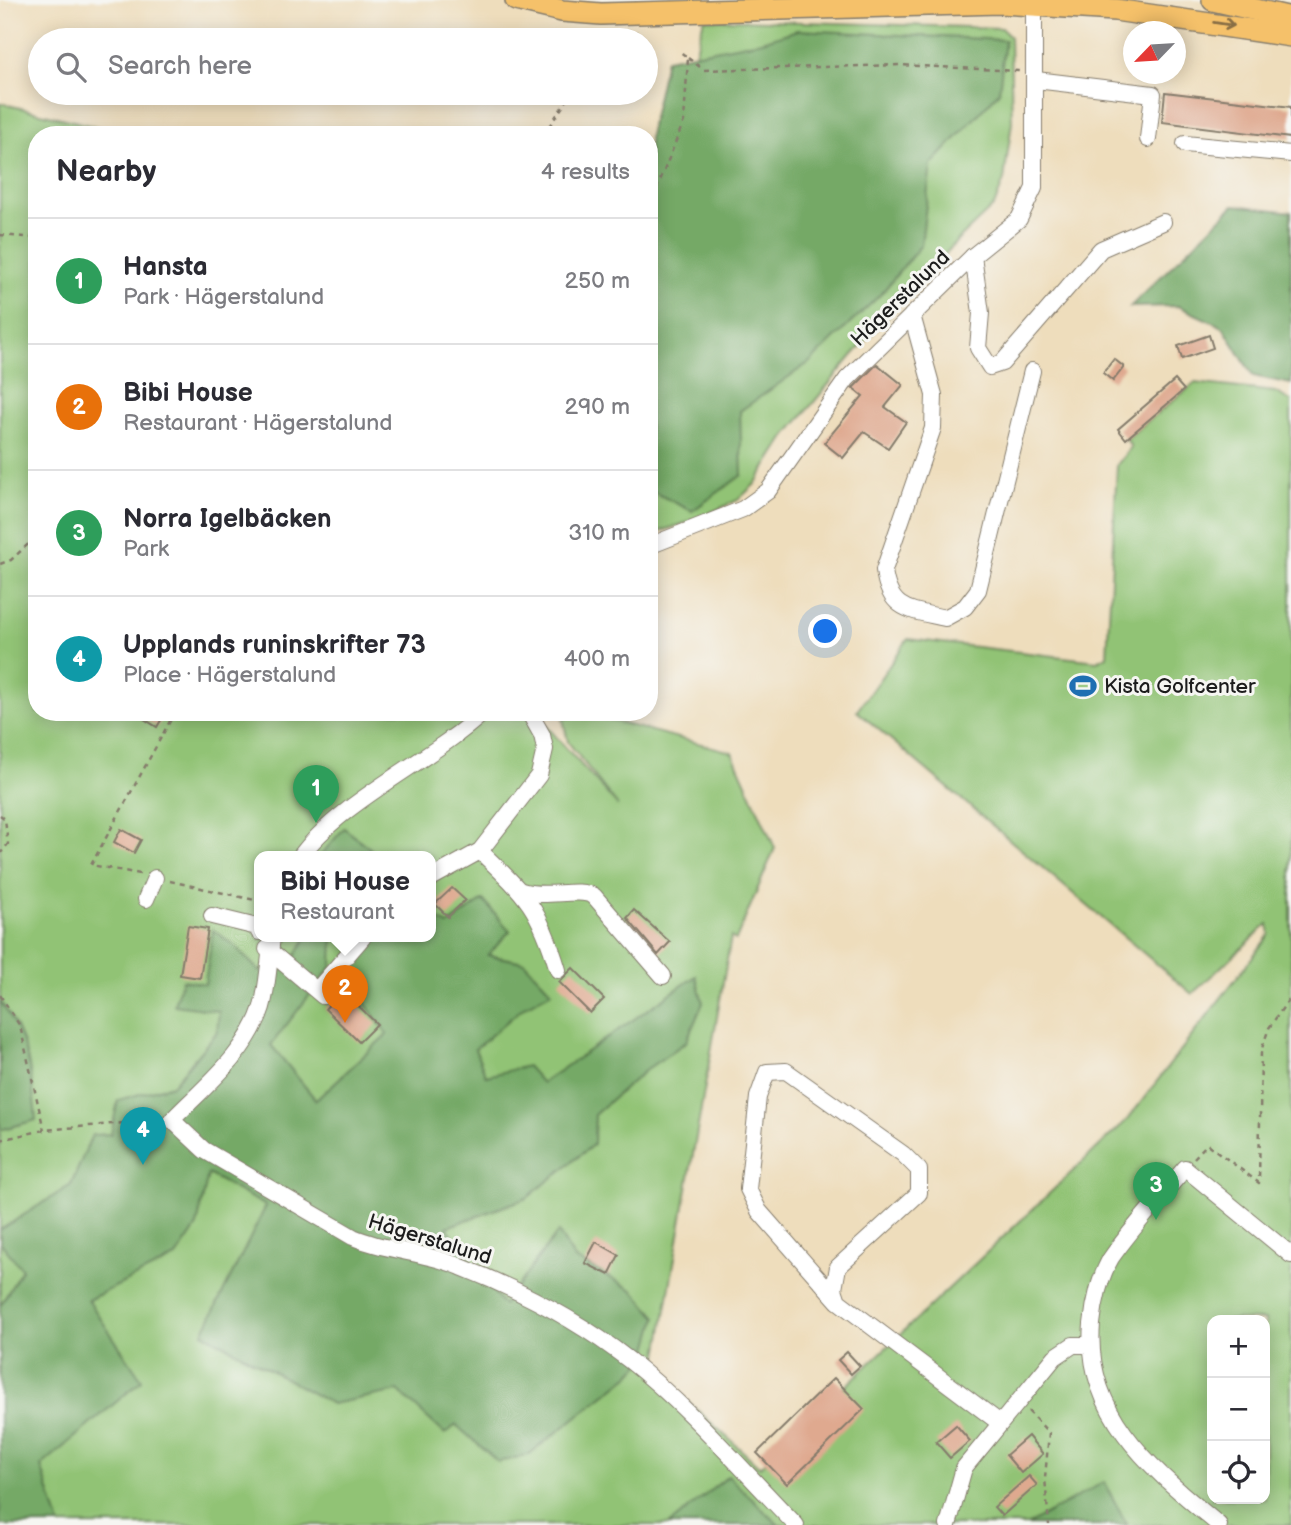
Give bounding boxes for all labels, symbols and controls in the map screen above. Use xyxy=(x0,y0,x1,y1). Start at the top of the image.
one-way arrow xyxy=(1212,18,1235,31)
north arrow xyxy=(1123,21,1186,84)
search box xyxy=(28,28,658,105)
icon: search xyxy=(52,48,90,86)
text: Search here xyxy=(108,51,252,82)
text: Nearby xyxy=(56,154,156,190)
text: 4 results xyxy=(541,158,630,186)
street label: Hägerstalund xyxy=(846,245,955,352)
text: Hansta xyxy=(123,252,208,283)
text: 1 xyxy=(74,267,84,295)
text: 250 m xyxy=(564,267,630,295)
text: Park · Hägerstalund xyxy=(123,283,324,311)
text: Bibi House xyxy=(123,378,253,409)
text: 2 xyxy=(72,393,86,421)
text: 290 m xyxy=(564,393,630,421)
text: Restaurant · Hägerstalund xyxy=(123,409,392,437)
text: Norra Igelbäcken xyxy=(123,504,332,535)
text: 3 xyxy=(72,519,86,547)
text: 310 m xyxy=(568,519,630,547)
text: Park xyxy=(123,535,169,563)
your location xyxy=(808,614,842,648)
text: Upplands runinskrifter 73 xyxy=(123,630,426,661)
text: 4 xyxy=(72,645,86,673)
text: 400 m xyxy=(564,645,630,673)
text: Place · Hägerstalund xyxy=(123,661,336,689)
sports icon: Kista Golfcenter xyxy=(1068,671,1098,701)
place label: Kista Golfcenter xyxy=(1104,674,1256,699)
pin: 1 xyxy=(293,765,339,823)
popup xyxy=(254,851,436,942)
text: Bibi House xyxy=(280,867,410,898)
text: Restaurant xyxy=(280,898,395,926)
pin: 2 xyxy=(322,965,368,1023)
pin: 4 xyxy=(120,1107,166,1165)
pin: 3 xyxy=(1133,1162,1179,1220)
street label: Hägerstalund xyxy=(365,1209,495,1270)
map controls xyxy=(1207,1315,1270,1504)
button: + xyxy=(1207,1315,1270,1378)
button: − xyxy=(1207,1378,1270,1441)
button: locate xyxy=(1207,1441,1270,1504)

